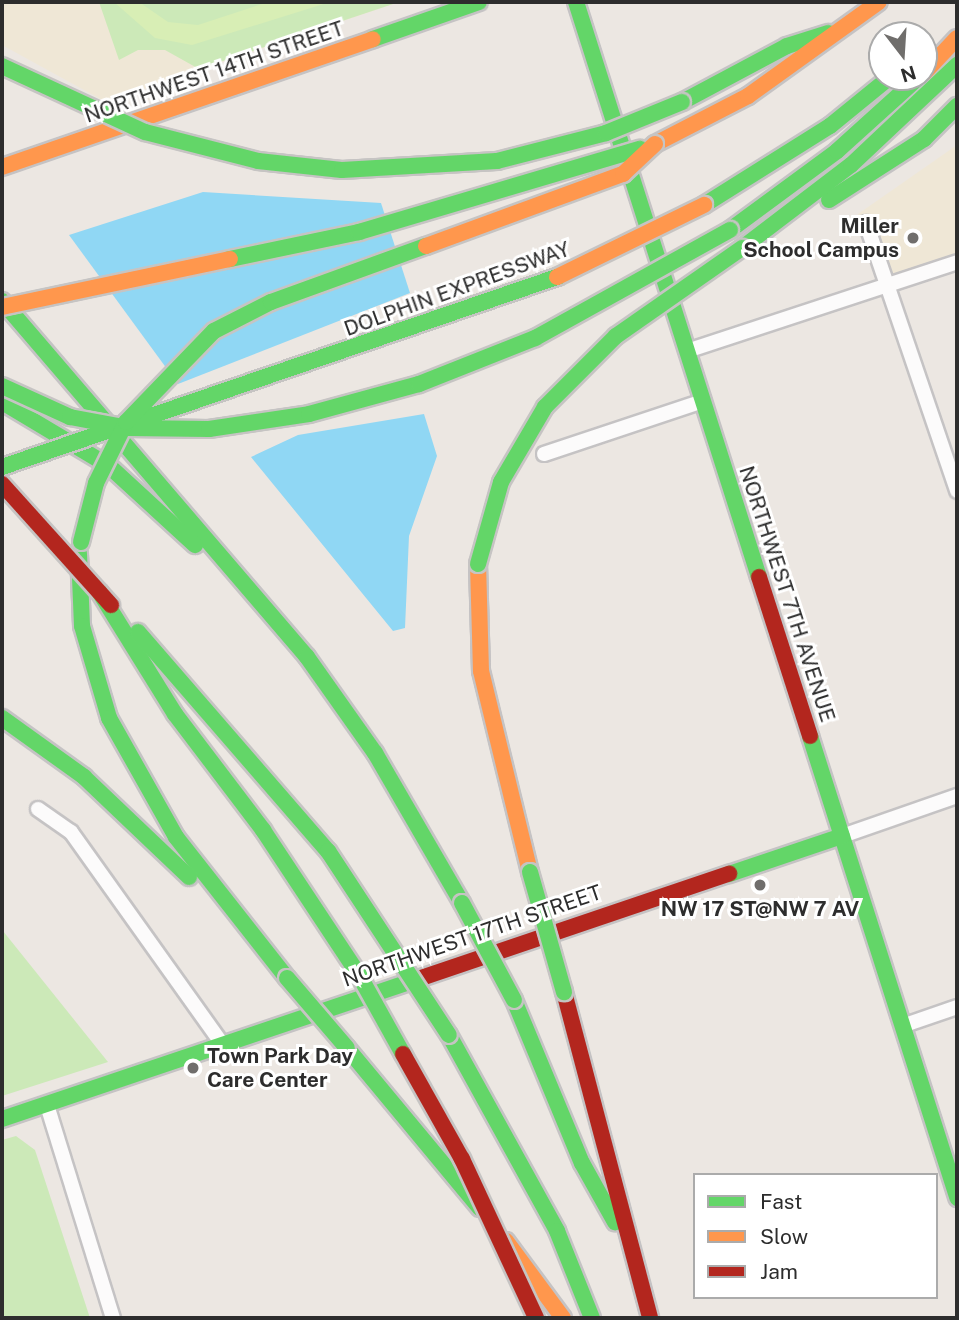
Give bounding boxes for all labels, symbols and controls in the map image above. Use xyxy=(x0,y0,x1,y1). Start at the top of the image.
street label: NORTHWEST 14TH STREET xyxy=(81,16,347,128)
north arrow xyxy=(868,21,938,91)
text: N xyxy=(898,61,919,87)
place label: Miller School Campus xyxy=(743,213,899,263)
marker: Miller School Campus xyxy=(905,230,921,246)
street label: DOLPHIN EXPRESSWAY xyxy=(341,236,573,342)
street label: NORTHWEST 7TH AVENUE xyxy=(734,463,840,725)
marker: NW 17 ST@NW 7 AV xyxy=(752,877,768,893)
street label: NORTHWEST 17TH STREET xyxy=(339,880,605,992)
place label: NW 17 ST@NW 7 AV xyxy=(661,896,859,922)
place label: Town Park Day Care Center xyxy=(207,1043,353,1093)
marker: Town Park Day Care Center xyxy=(185,1060,201,1076)
legend xyxy=(693,1173,938,1299)
text: Fast xyxy=(760,1189,802,1214)
text: Slow xyxy=(760,1224,808,1249)
text: Jam xyxy=(760,1259,798,1284)

